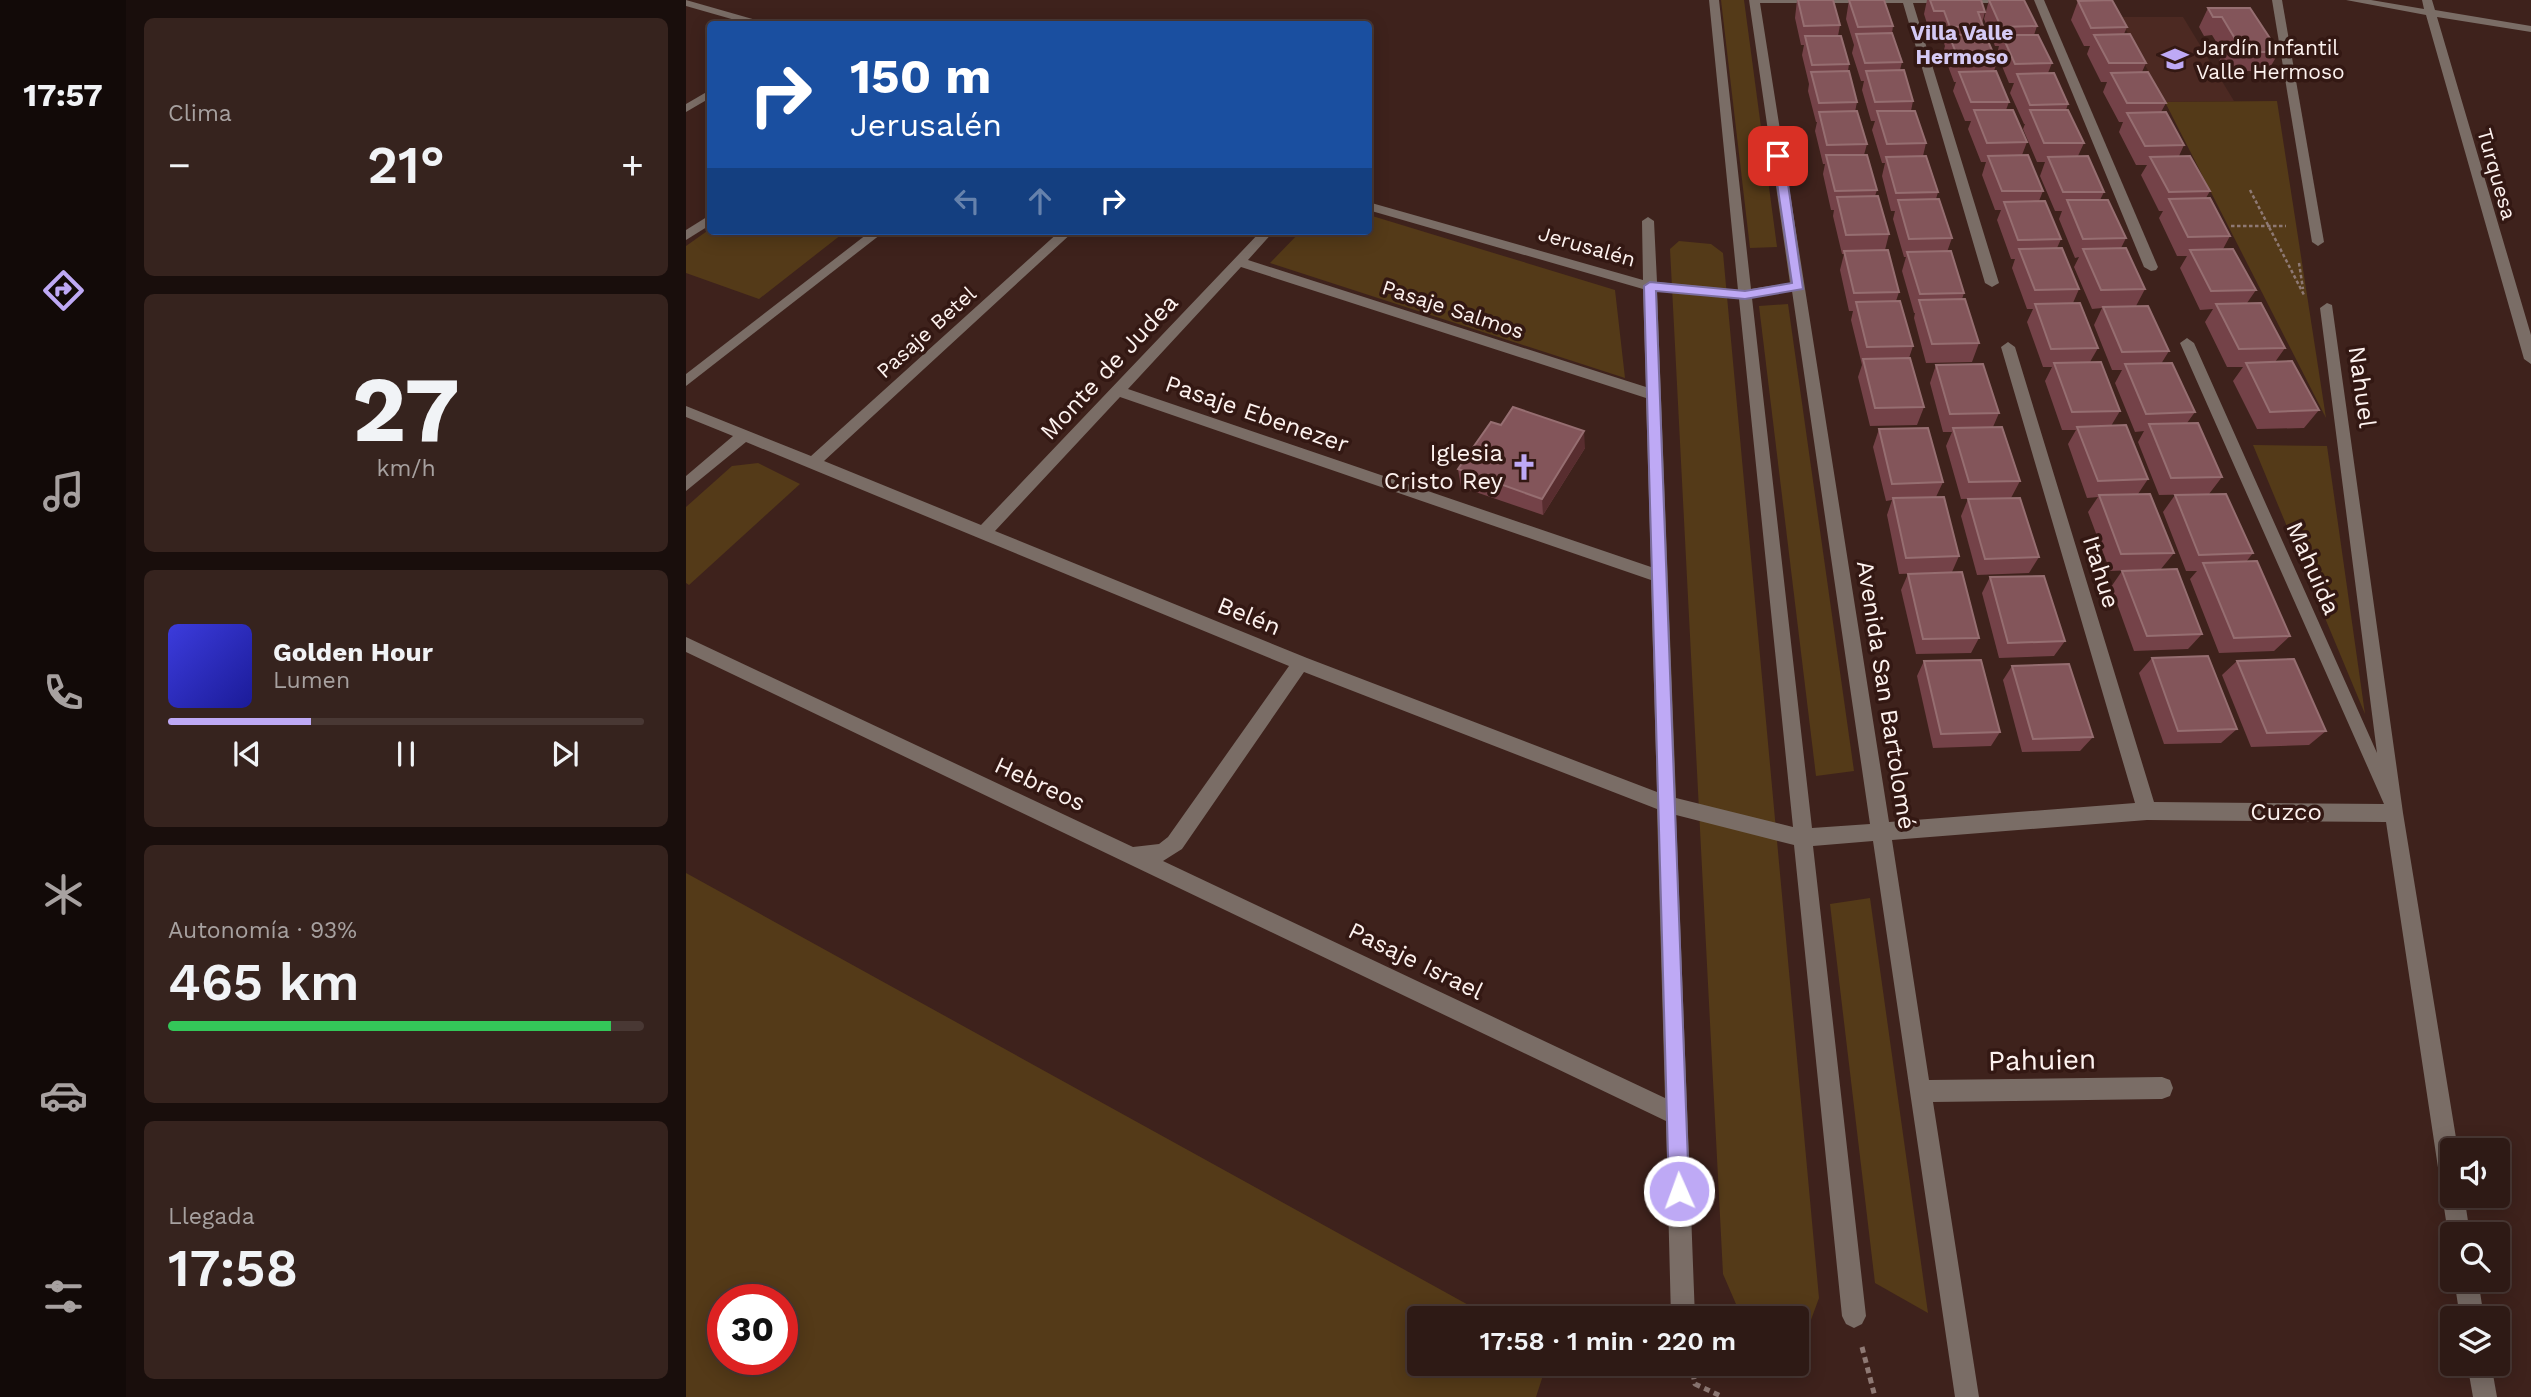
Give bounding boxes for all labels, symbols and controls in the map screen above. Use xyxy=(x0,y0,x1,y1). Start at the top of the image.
district label: Villa Valle Hermoso xyxy=(1911,20,2013,69)
place label: Jardín Infantil Valle Hermoso xyxy=(2196,35,2345,84)
school or university icon: Jardín Infantil Valle Hermoso xyxy=(2160,44,2190,74)
text: 150 m xyxy=(850,47,991,105)
icon: right xyxy=(735,49,826,140)
text: 17:57 xyxy=(23,76,103,114)
text: Clima xyxy=(168,100,232,127)
text: Jerusalén xyxy=(850,106,1002,144)
pin xyxy=(1748,126,1808,186)
street label: Turquesa xyxy=(2472,126,2522,223)
text: 21° xyxy=(367,135,445,196)
icon: arrive xyxy=(1759,137,1797,175)
text: − xyxy=(168,143,191,187)
text: + xyxy=(621,143,644,187)
icon: left xyxy=(948,182,986,220)
icon: ahead xyxy=(1021,182,1059,220)
icon: right xyxy=(1094,182,1132,220)
street label: Jerusalén xyxy=(1536,220,1638,272)
icon: directions xyxy=(39,266,88,315)
street label: Pasaje Salmos xyxy=(1379,274,1527,344)
street label: Pasaje Betel xyxy=(871,280,981,383)
street label: Monte de Judea xyxy=(1034,288,1184,446)
street label: Nahuel xyxy=(2342,344,2382,430)
text: 27 xyxy=(352,356,460,463)
street label: Pasaje Ebenezer xyxy=(1162,369,1353,459)
place label: Iglesia Cristo Rey xyxy=(1384,439,1504,495)
church icon: Iglesia Cristo Rey xyxy=(1509,452,1539,482)
text: km/h xyxy=(376,455,436,482)
icon: music xyxy=(39,467,88,516)
street label: Mahuida xyxy=(2280,517,2346,619)
street label: Itahue xyxy=(2077,532,2125,612)
street label: Avenida San Bartolomé xyxy=(1851,559,1921,831)
street label: Belén xyxy=(1213,591,1285,641)
text: Golden Hour xyxy=(273,637,433,667)
text: Lumen xyxy=(273,667,350,694)
icon: phone xyxy=(39,668,88,717)
icon: previous xyxy=(228,735,266,773)
icon: pause xyxy=(387,735,425,773)
icon: next xyxy=(546,735,584,773)
street label: Hebreos xyxy=(990,751,1090,817)
street label: Cuzco xyxy=(2250,798,2322,826)
icon: climate xyxy=(39,870,88,919)
street label: Pasaje Israel xyxy=(1344,916,1489,1006)
text: Autonomía · 93% xyxy=(168,917,357,944)
text: 465 km xyxy=(168,952,359,1013)
street label: Pahuien xyxy=(1987,1043,2097,1077)
icon: car xyxy=(39,1071,88,1120)
map controls xyxy=(2440,1138,2510,1376)
button: sound xyxy=(2440,1138,2510,1208)
position arrow xyxy=(1642,1154,1716,1228)
text: Llegada xyxy=(168,1203,255,1230)
button: search xyxy=(2440,1222,2510,1292)
text: 17:58 xyxy=(168,1238,298,1299)
icon: filters xyxy=(39,1272,88,1321)
speed limit sign: 30 xyxy=(707,1284,798,1375)
button: layers xyxy=(2440,1306,2510,1376)
text: 17:58 · 1 min · 220 m xyxy=(1480,1326,1736,1356)

